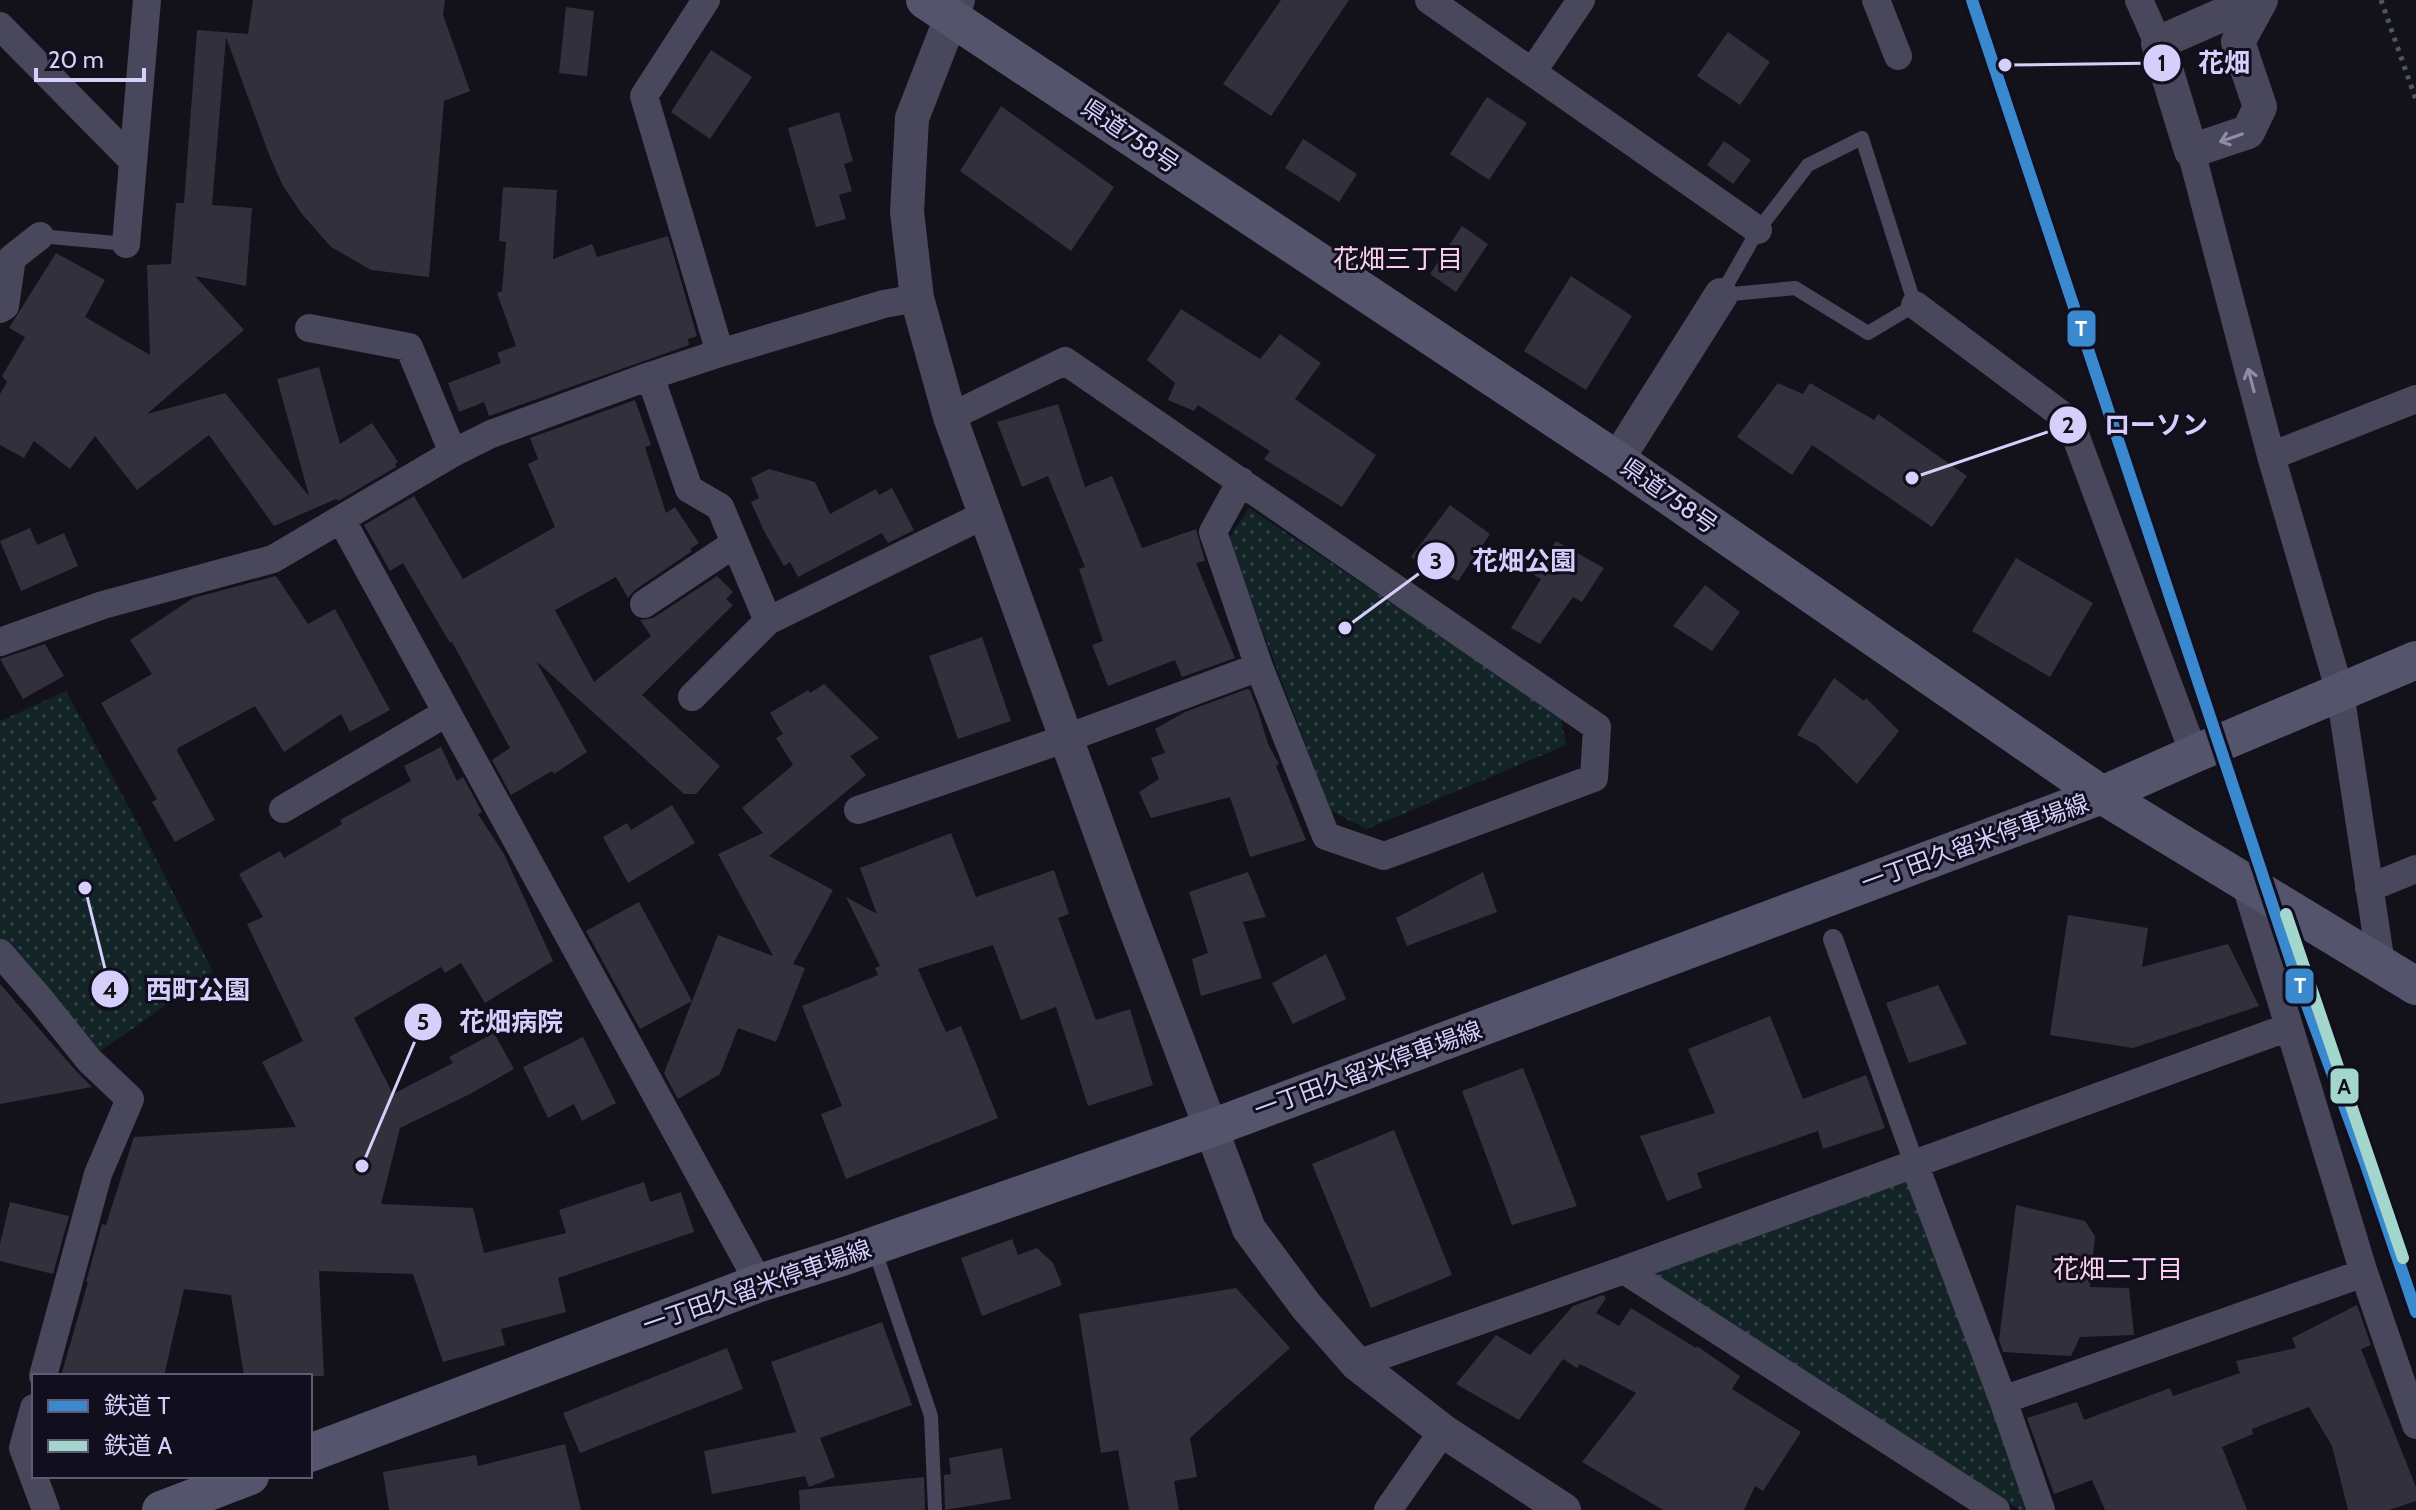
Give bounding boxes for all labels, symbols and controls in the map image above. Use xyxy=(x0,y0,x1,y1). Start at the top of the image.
scale bar xyxy=(36,32,144,82)
callout: 花畑 xyxy=(2142,38,2266,88)
text: 20 m xyxy=(48,45,104,74)
text: 花畑 xyxy=(2198,47,2250,79)
text: 1 xyxy=(2158,48,2166,77)
street label: 県道758号 xyxy=(1076,92,1185,179)
one-way arrow xyxy=(2219,131,2244,146)
district label: 花畑三丁目 xyxy=(1333,243,1463,275)
line badge: T xyxy=(2066,309,2097,348)
text: T xyxy=(2075,315,2087,342)
one-way arrow xyxy=(2243,368,2258,394)
callout: ローソン xyxy=(2048,400,2224,450)
text: ローソン xyxy=(2104,409,2208,441)
text: 2 xyxy=(2062,410,2074,439)
street label: 県道758号 xyxy=(1615,452,1723,539)
callout: 花畑公園 xyxy=(1416,536,1592,586)
text: 花畑公園 xyxy=(1472,545,1576,577)
text: 3 xyxy=(1430,546,1442,575)
street label: 一丁田久留米停車場線 xyxy=(1857,788,2093,897)
callout: 西町公園 xyxy=(90,964,266,1014)
line badge: T xyxy=(2284,967,2315,1005)
text: T xyxy=(2294,972,2306,999)
text: 西町公園 xyxy=(146,974,250,1006)
text: 4 xyxy=(103,975,117,1004)
callout: 花畑病院 xyxy=(403,997,579,1047)
text: 花畑病院 xyxy=(459,1006,563,1038)
text: 5 xyxy=(417,1007,429,1036)
street label: 一丁田久留米停車場線 xyxy=(1250,1015,1486,1124)
line badge: A xyxy=(2329,1067,2360,1105)
text: A xyxy=(2337,1073,2351,1100)
street label: 一丁田久留米停車場線 xyxy=(639,1234,875,1339)
district label: 花畑二丁目 xyxy=(2053,1253,2183,1285)
legend xyxy=(32,1374,312,1478)
text: 鉄道 T xyxy=(104,1391,170,1420)
text: 鉄道 A xyxy=(104,1431,172,1460)

